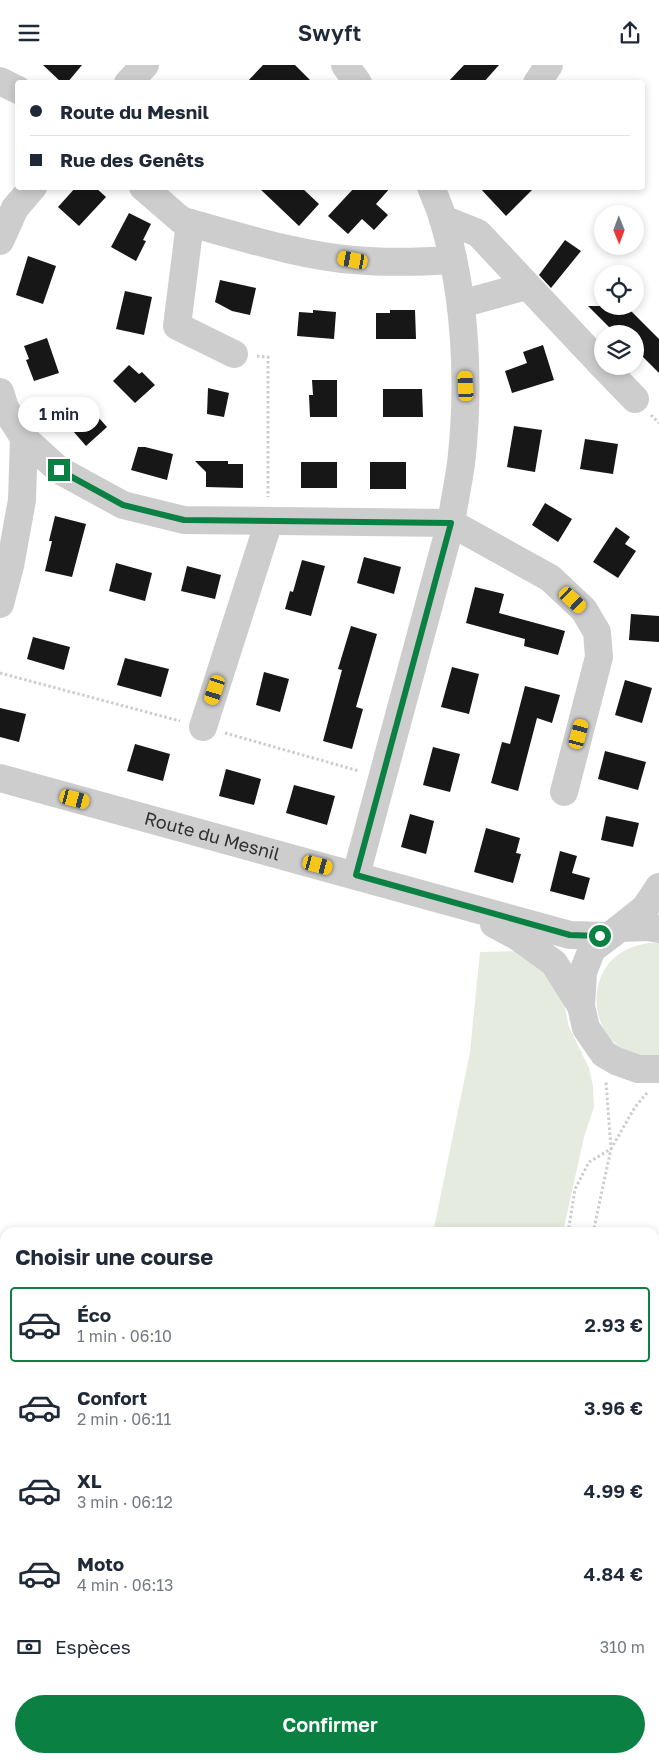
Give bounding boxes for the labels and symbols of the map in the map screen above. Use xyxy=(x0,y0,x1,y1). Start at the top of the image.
north arrow xyxy=(594,205,644,255)
car xyxy=(336,250,369,270)
car xyxy=(457,371,474,401)
callout: 1 min xyxy=(18,397,100,433)
route end xyxy=(48,459,70,481)
car xyxy=(556,584,589,616)
car xyxy=(203,673,226,707)
car xyxy=(567,718,590,750)
car xyxy=(58,788,91,810)
street label: Route du Mesnil xyxy=(142,806,283,865)
car xyxy=(301,854,334,876)
route start xyxy=(589,925,611,947)

